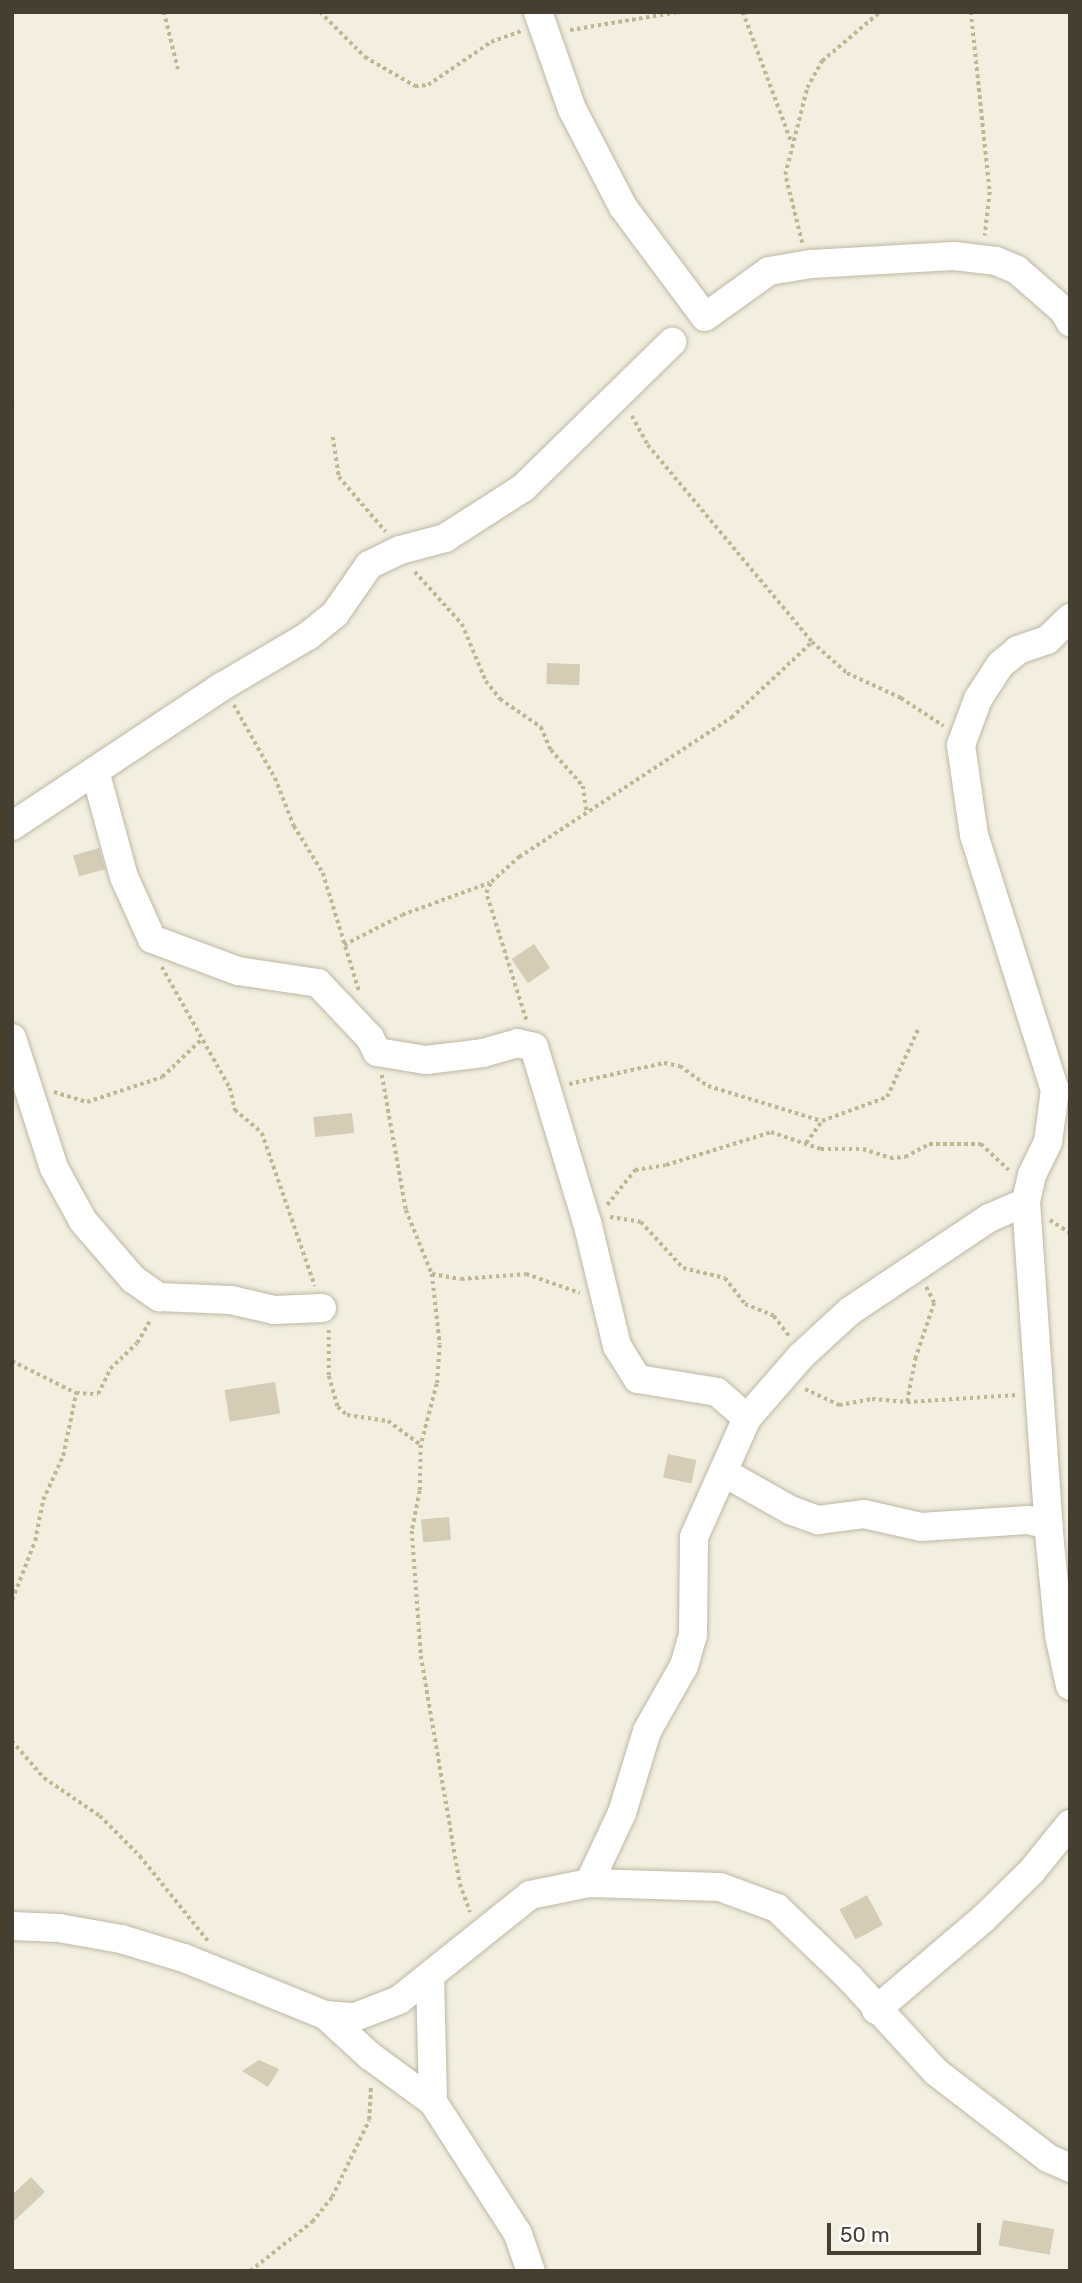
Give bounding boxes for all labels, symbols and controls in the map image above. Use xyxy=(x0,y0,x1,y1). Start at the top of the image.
scale bar xyxy=(830,2210,984,2254)
text: 50 m xyxy=(840,2222,890,2247)

